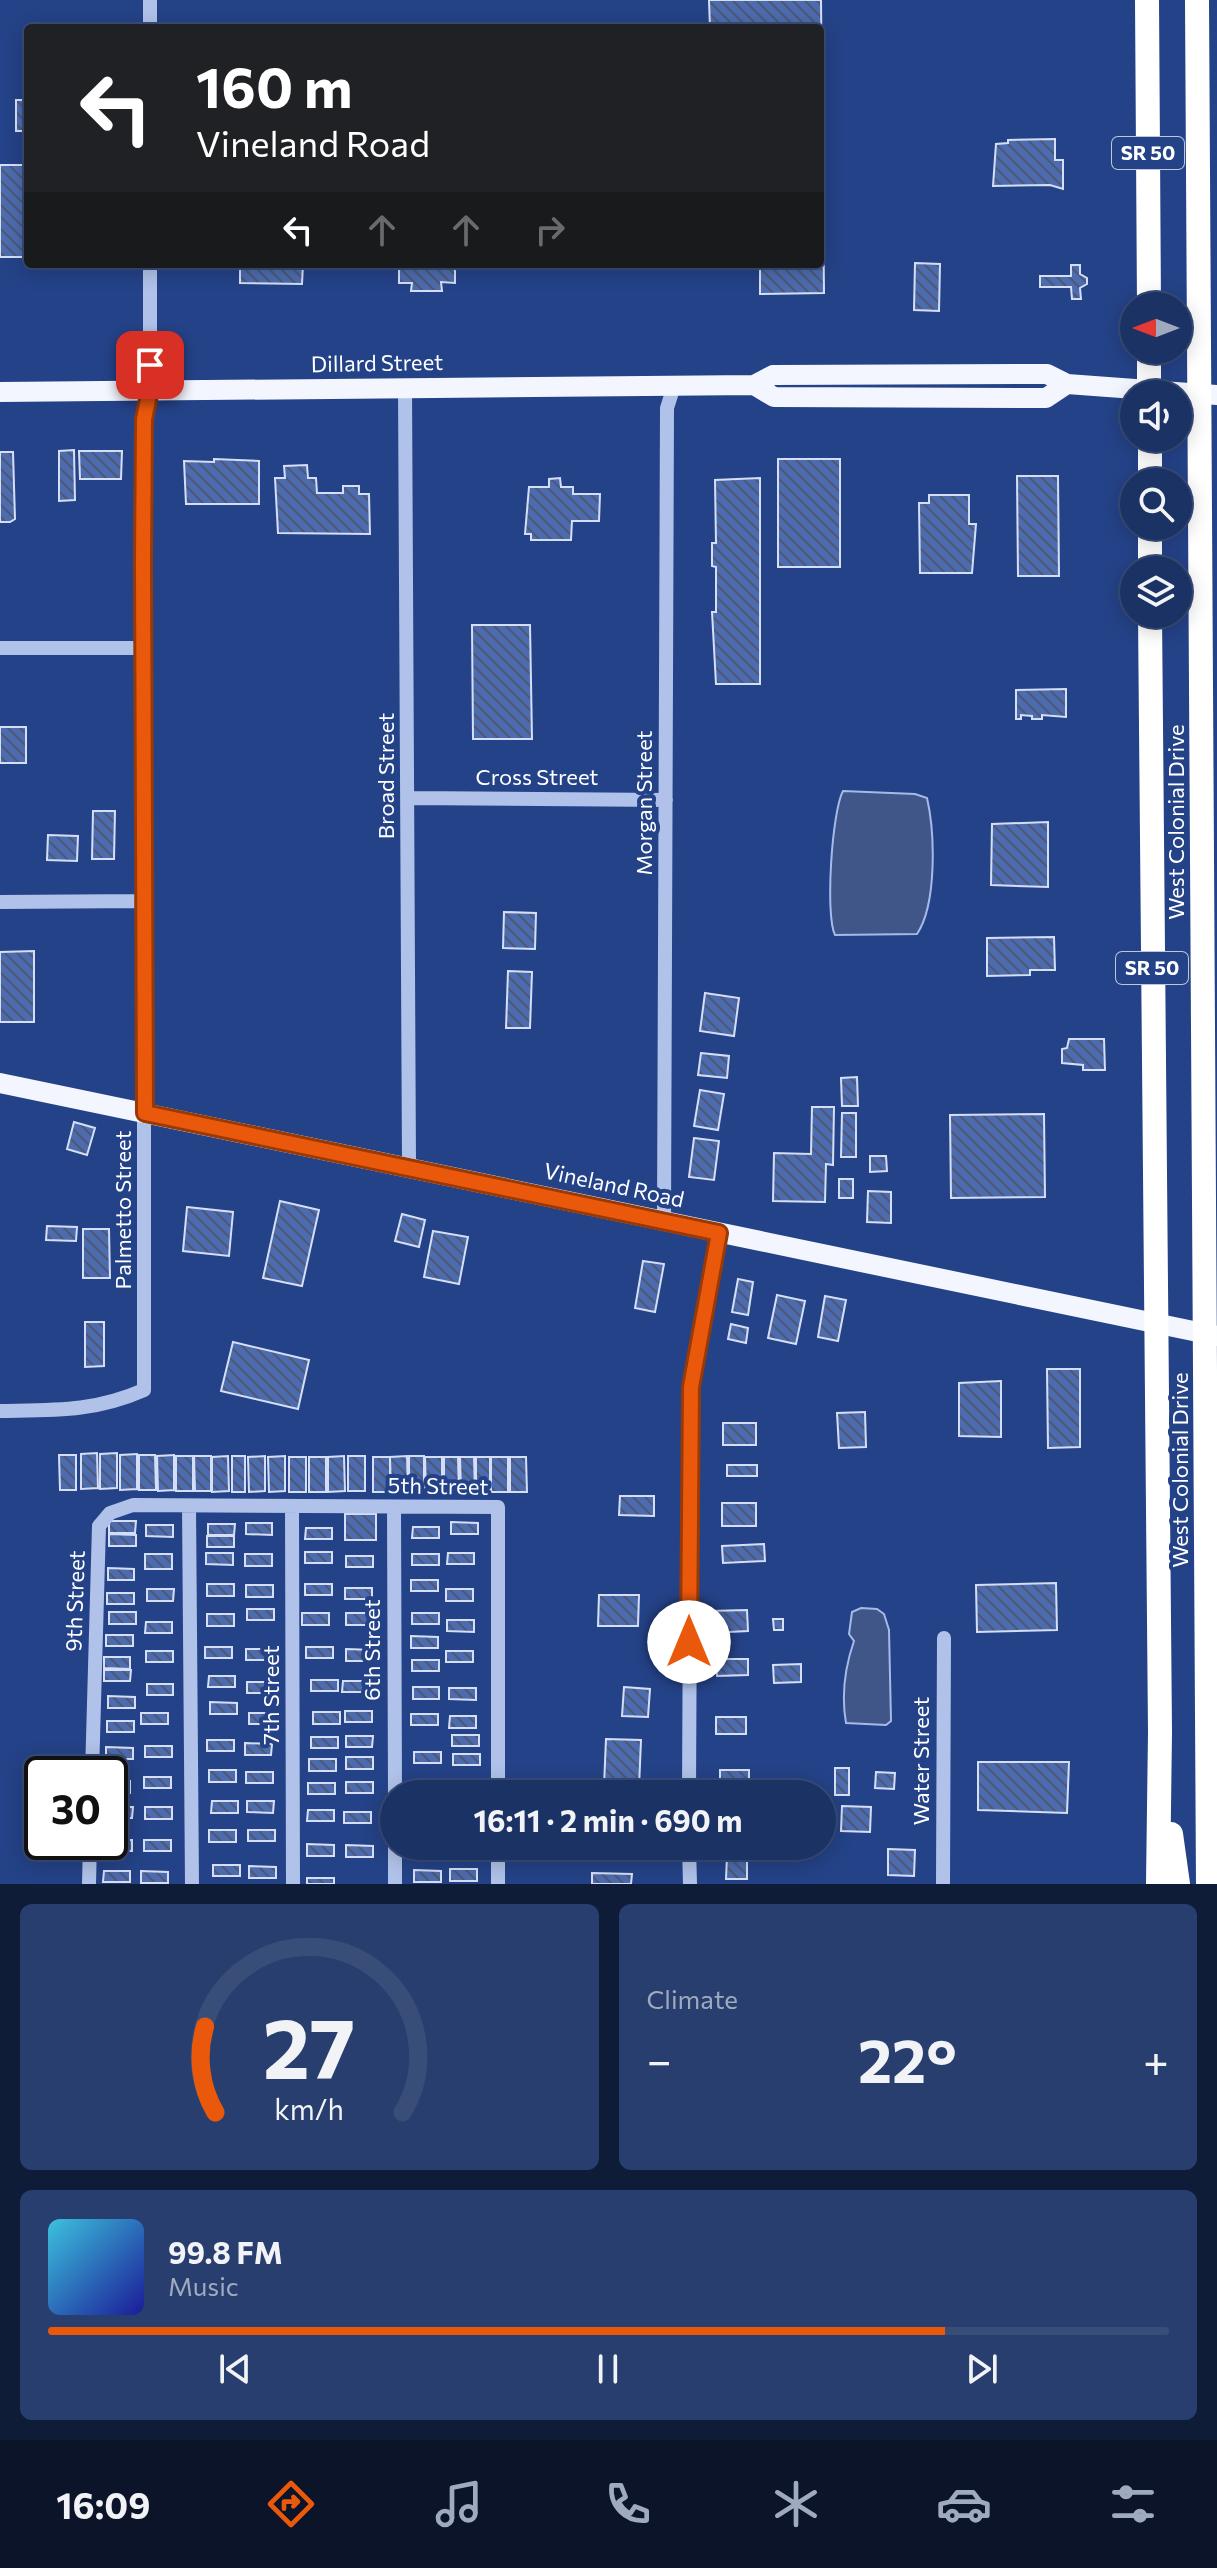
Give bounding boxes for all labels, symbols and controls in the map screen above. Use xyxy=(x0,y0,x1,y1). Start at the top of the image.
text: 160 m xyxy=(196,51,353,120)
icon: left xyxy=(64,56,168,160)
text: Vineland Road xyxy=(196,120,430,164)
road number: SR 50 xyxy=(1112,137,1184,169)
icon: left xyxy=(276,208,320,252)
icon: ahead xyxy=(360,208,404,252)
icon: ahead xyxy=(444,208,488,252)
icon: right xyxy=(528,208,572,252)
north arrow xyxy=(1120,292,1192,364)
map controls xyxy=(1120,292,1192,628)
pin xyxy=(116,331,184,399)
icon: arrive xyxy=(128,343,172,387)
street label: Dillard Street xyxy=(311,348,443,377)
button: sound xyxy=(1120,380,1192,452)
button: search xyxy=(1120,468,1192,540)
button: layers xyxy=(1120,556,1192,628)
street label: Broad Street xyxy=(372,713,399,839)
street label: West Colonial Drive xyxy=(1162,724,1189,920)
street label: Morgan Street xyxy=(630,730,657,876)
street label: Cross Street xyxy=(476,763,598,790)
road number: SR 50 xyxy=(1116,952,1188,984)
street label: Palmetto Street xyxy=(109,1131,136,1289)
street label: Vineland Road xyxy=(541,1156,687,1213)
street label: West Colonial Drive xyxy=(1166,1372,1193,1568)
street label: 5th Street xyxy=(387,1471,489,1500)
street label: 9th Street xyxy=(59,1550,90,1652)
street label: 6th Street xyxy=(358,1599,385,1701)
position arrow xyxy=(647,1600,731,1684)
street label: 7th Street xyxy=(257,1645,284,1745)
street label: Water Street xyxy=(907,1697,934,1825)
speed limit sign: 30 xyxy=(24,1756,128,1860)
text: 16:11 · 2 min · 690 m xyxy=(473,1801,743,1838)
text: Climate xyxy=(647,1983,738,2014)
text: 27 xyxy=(263,1994,356,2096)
text: 22° xyxy=(858,2022,957,2095)
text: − xyxy=(647,2032,672,2086)
text: + xyxy=(1143,2032,1169,2086)
text: km/h xyxy=(274,2091,344,2126)
text: 99.8 FM xyxy=(168,2233,283,2270)
text: Music xyxy=(168,2270,239,2301)
icon: previous xyxy=(213,2347,257,2391)
icon: pause xyxy=(586,2347,630,2391)
icon: next xyxy=(960,2347,1004,2391)
icon: directions xyxy=(263,2476,319,2532)
icon: music xyxy=(431,2476,487,2532)
icon: phone xyxy=(600,2476,656,2532)
icon: climate xyxy=(768,2476,824,2532)
icon: car xyxy=(936,2476,992,2532)
icon: filters xyxy=(1105,2476,1161,2532)
text: 16:09 xyxy=(56,2482,150,2526)

